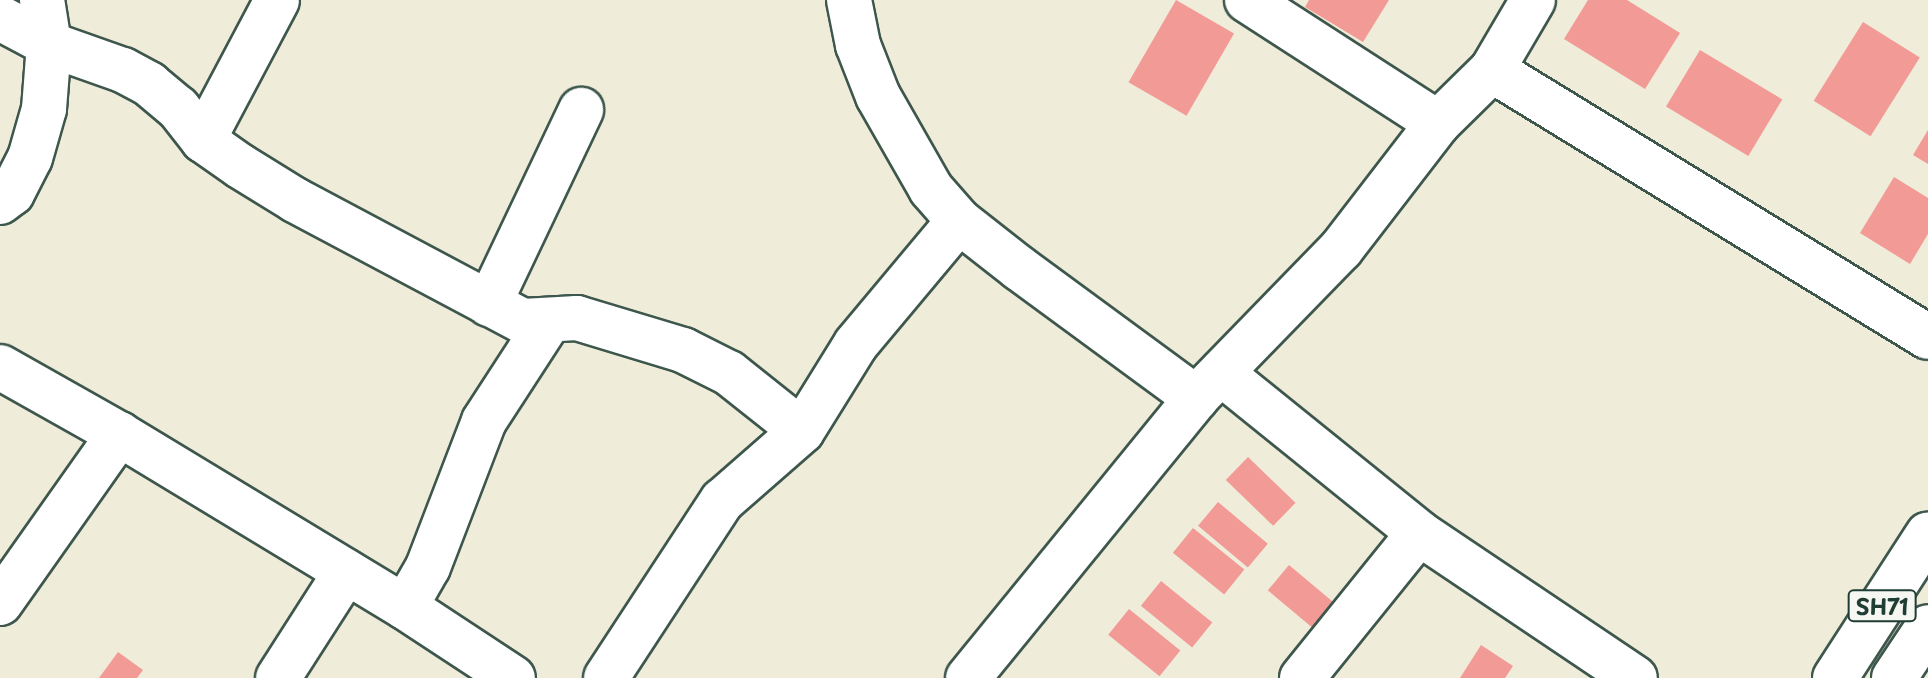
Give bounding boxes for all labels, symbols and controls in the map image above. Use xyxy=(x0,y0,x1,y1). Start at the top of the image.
road number: SH71 xyxy=(1846,588,1918,624)

